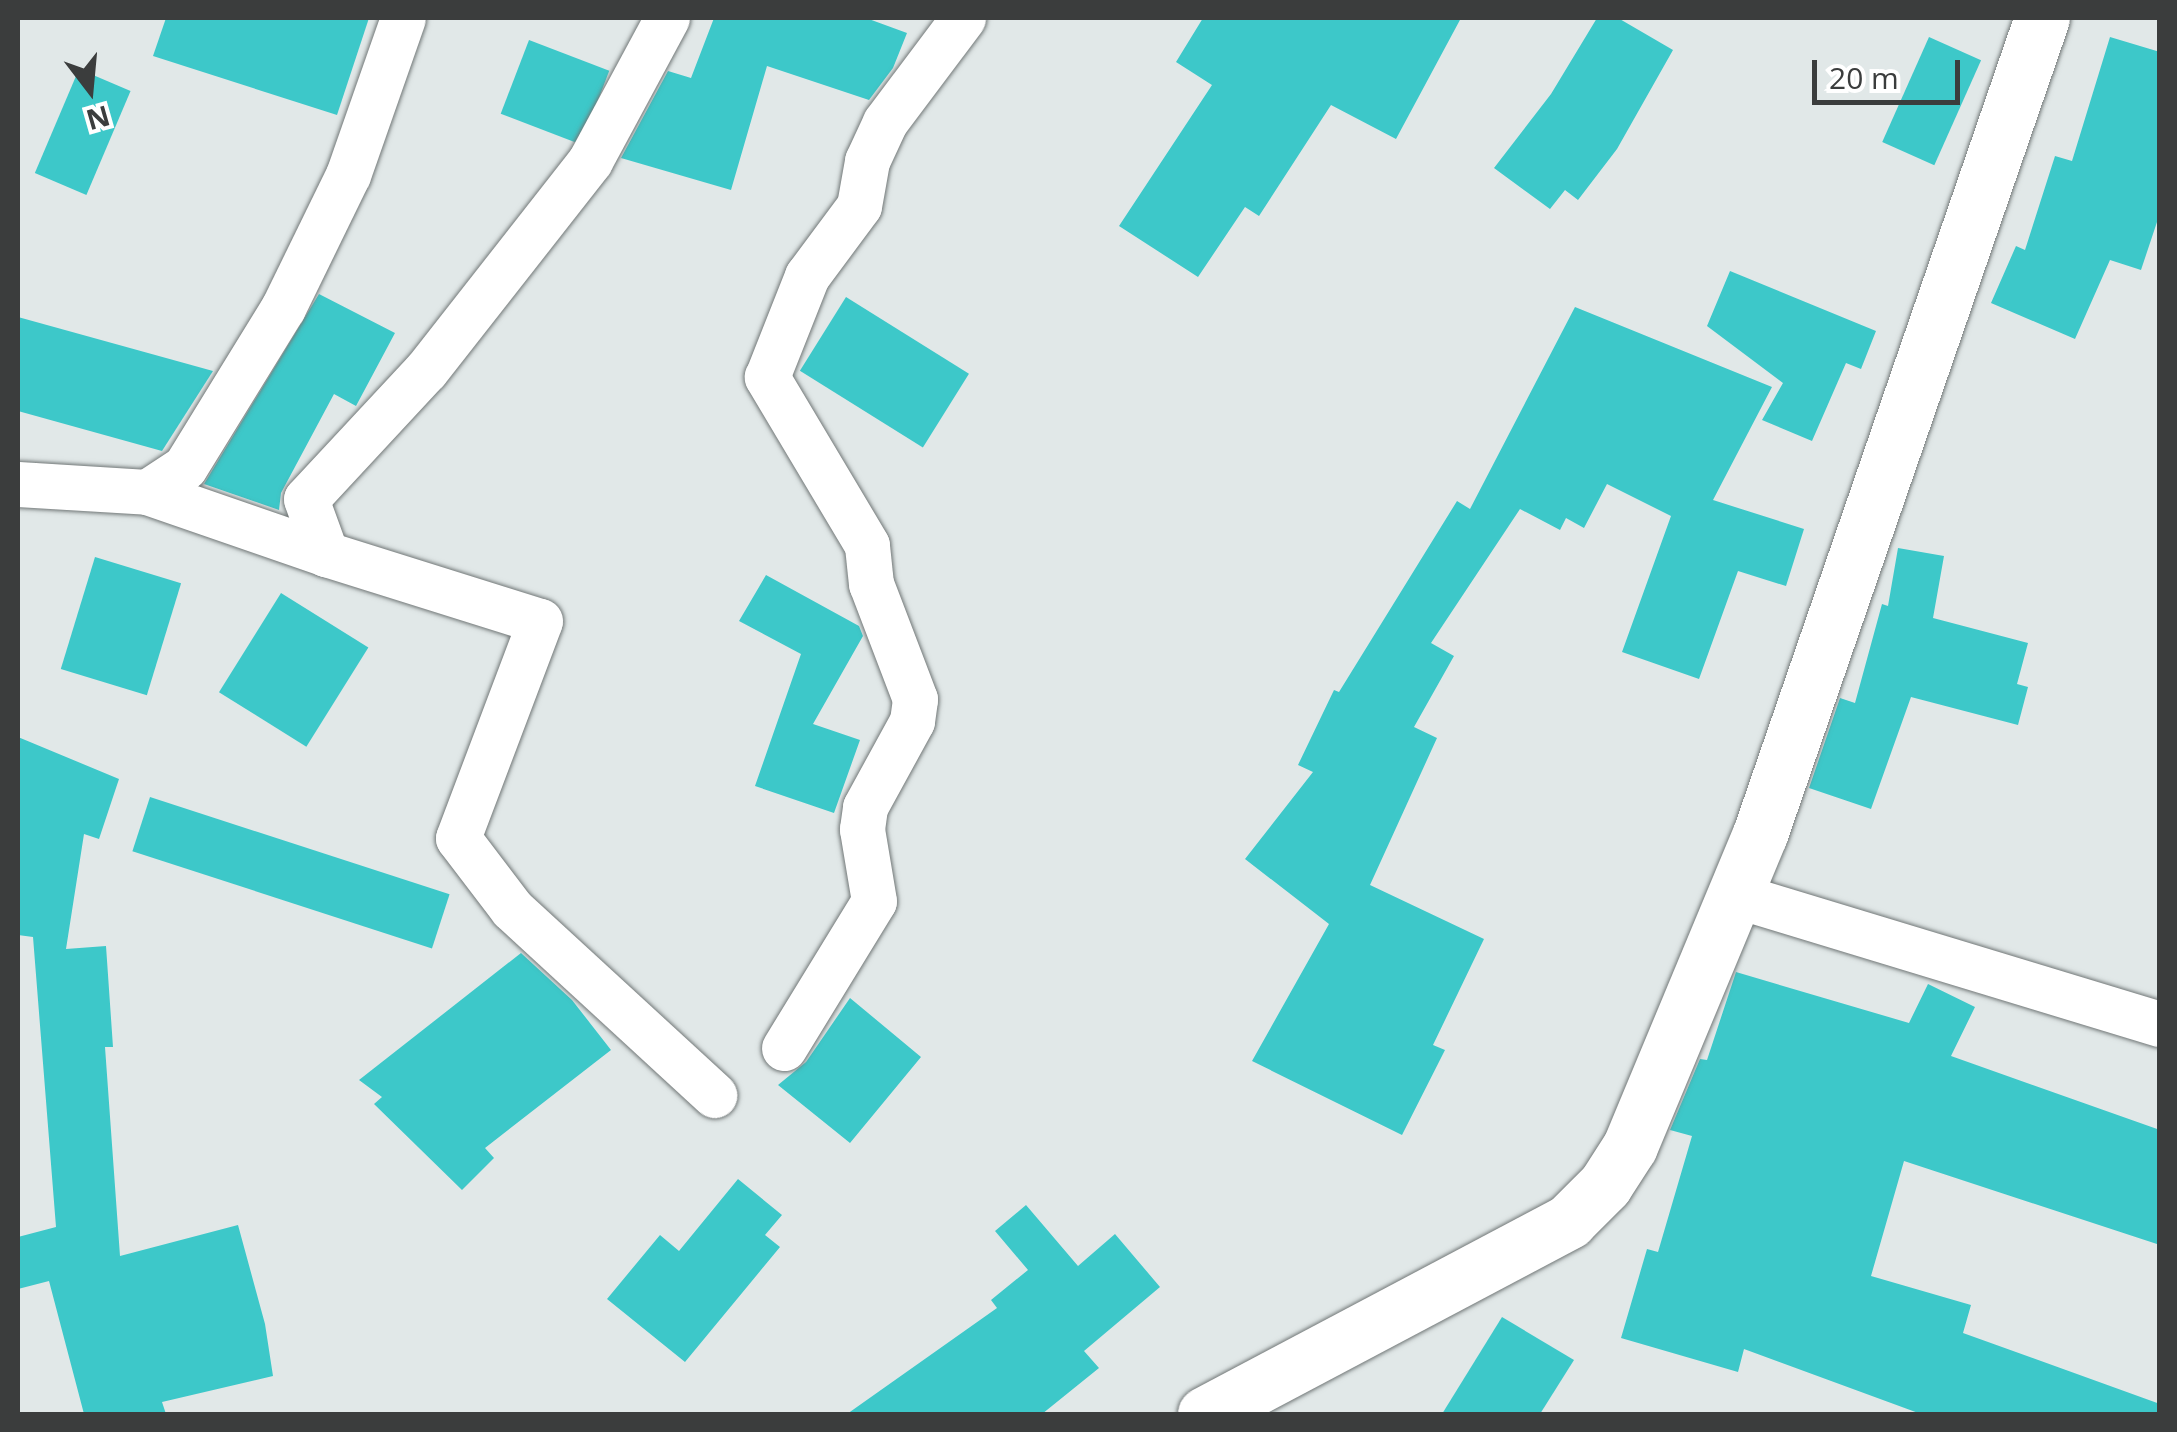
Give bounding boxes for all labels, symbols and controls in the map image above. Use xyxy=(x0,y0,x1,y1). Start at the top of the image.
north arrow xyxy=(40,40,140,140)
scale bar xyxy=(1817,40,1964,102)
text: 20 m xyxy=(1829,57,1899,98)
text: N xyxy=(82,97,114,140)

